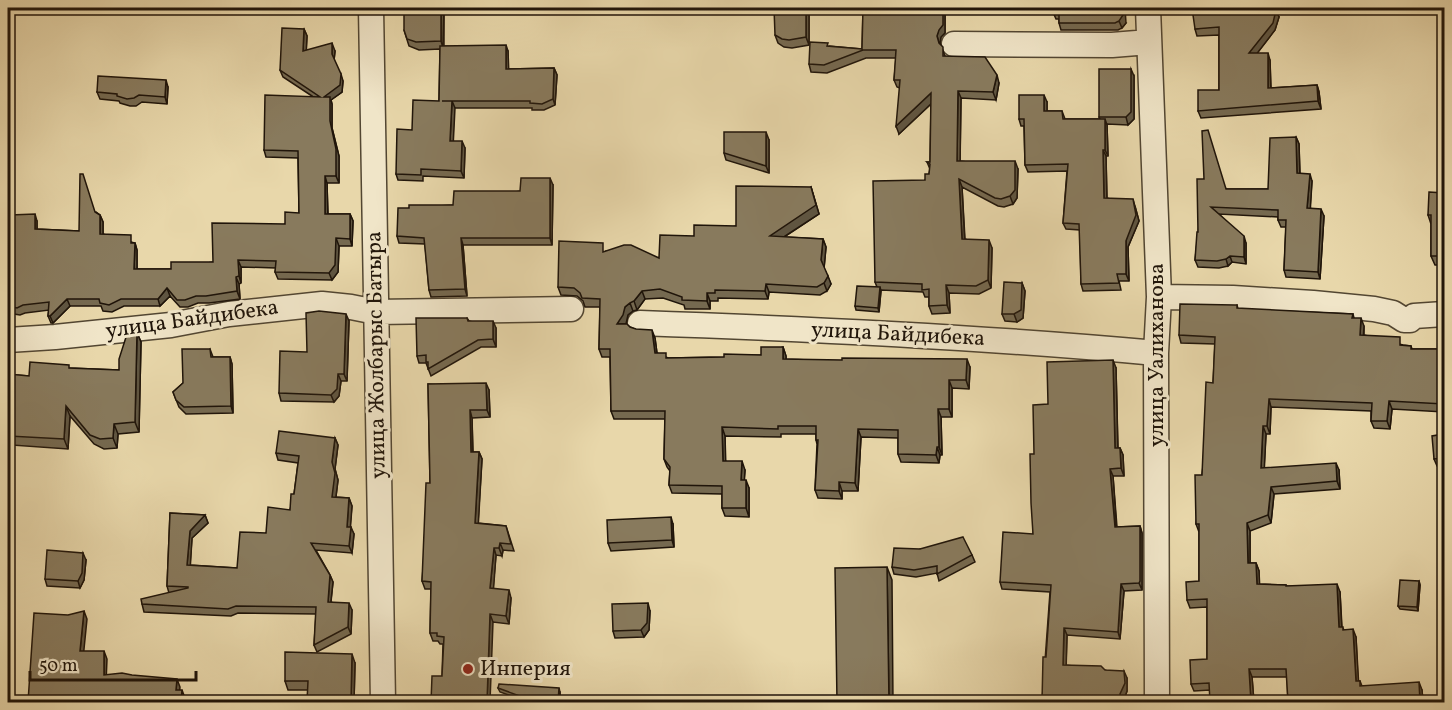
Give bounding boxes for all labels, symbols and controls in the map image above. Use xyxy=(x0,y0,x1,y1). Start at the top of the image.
street label: улица Жолбарыс Батыра xyxy=(359,231,395,479)
street label: улица Уалиханова xyxy=(1142,263,1173,447)
street label: улица Байдибека xyxy=(104,293,280,347)
street label: улица Байдибека xyxy=(810,315,986,355)
scale bar xyxy=(30,644,196,682)
text: 50 m xyxy=(39,654,78,679)
place label: Инперия xyxy=(480,654,571,685)
marker: Инперия xyxy=(461,662,475,676)

